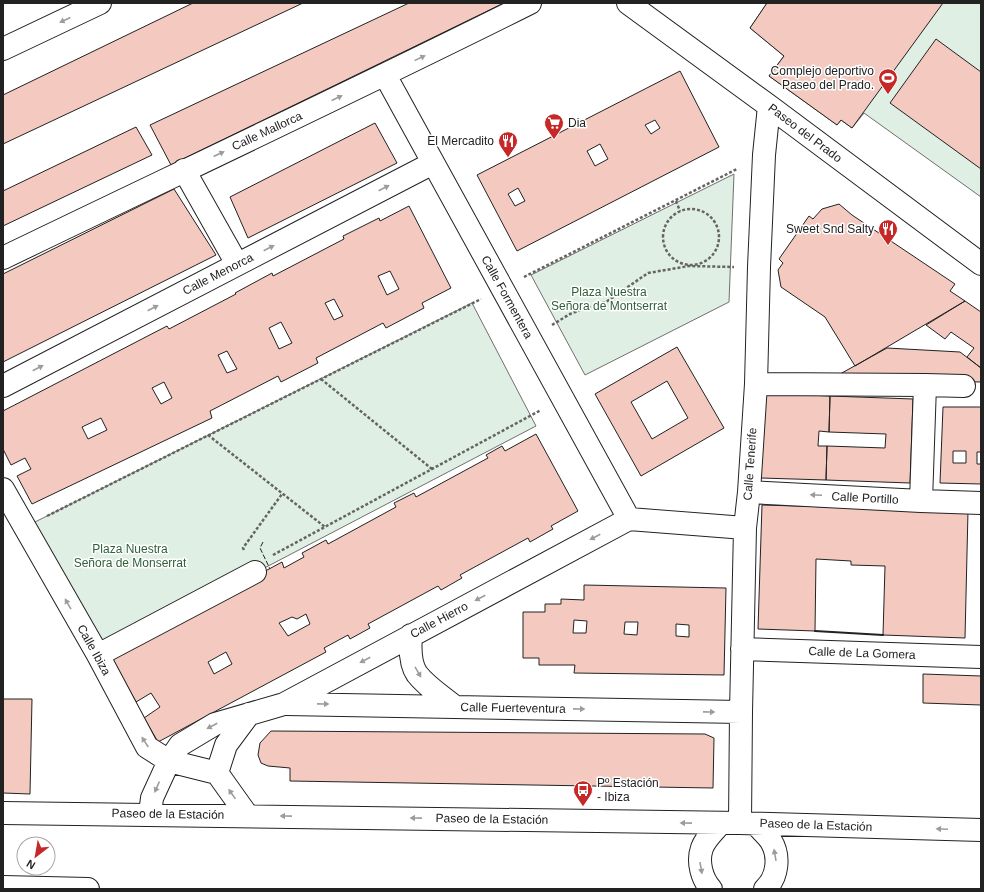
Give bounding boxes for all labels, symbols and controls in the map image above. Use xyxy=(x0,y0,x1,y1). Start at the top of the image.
one-way arrow xyxy=(60,17,71,23)
one-way arrow xyxy=(415,55,426,61)
place label: Complejo deportivo Paseo del Prado. xyxy=(771,64,874,92)
sports icon: Complejo deportivo Paseo del Prado. xyxy=(877,67,899,95)
one-way arrow xyxy=(331,95,342,101)
street label: Paseo del Prado xyxy=(765,101,845,165)
street label: Calle Mallorca xyxy=(230,108,305,153)
supermarket icon: Dia xyxy=(543,112,565,140)
place label: Dia xyxy=(568,116,586,130)
restaurant icon: El Mercadito xyxy=(497,130,519,158)
place label: El Mercadito xyxy=(427,134,494,148)
one-way arrow xyxy=(213,151,225,157)
one-way arrow xyxy=(378,185,390,192)
restaurant icon: Sweet Snd Salty xyxy=(877,218,899,246)
place label: Sweet Snd Salty xyxy=(786,222,874,236)
one-way arrow xyxy=(263,245,274,252)
street label: Calle Menorca xyxy=(180,250,256,298)
street label: Calle Formentera xyxy=(478,253,536,341)
park label: Plaza Nuestra Señora de Montserrat xyxy=(551,285,668,313)
one-way arrow xyxy=(147,305,159,311)
one-way arrow xyxy=(32,365,43,371)
street label: Calle Tenerife xyxy=(740,427,760,501)
street label: Calle Portillo xyxy=(831,489,899,507)
one-way arrow xyxy=(810,492,822,499)
one-way arrow xyxy=(589,534,600,540)
park label: Plaza Nuestra Señora de Monserrat xyxy=(74,542,187,570)
one-way arrow xyxy=(474,595,486,601)
one-way arrow xyxy=(65,598,72,610)
street label: Calle Hierro xyxy=(408,599,471,641)
street label: Calle Ibiza xyxy=(74,622,114,678)
street label: Calle de La Gomera xyxy=(808,644,916,662)
one-way arrow xyxy=(360,656,371,663)
one-way arrow xyxy=(414,666,421,678)
street label: Calle Fuerteventura xyxy=(460,700,566,716)
one-way arrow xyxy=(317,701,330,707)
one-way arrow xyxy=(573,706,586,712)
one-way arrow xyxy=(703,708,715,715)
one-way arrow xyxy=(206,723,218,729)
one-way arrow xyxy=(141,737,149,747)
place label: Pº Estación - Ibiza xyxy=(597,776,659,804)
bus stop icon: Pº Estación - Ibiza xyxy=(572,779,594,807)
one-way arrow xyxy=(154,781,160,793)
one-way arrow xyxy=(228,789,236,799)
street label: Paseo de la Estación xyxy=(112,806,224,822)
street label: Paseo de la Estación xyxy=(436,811,548,827)
one-way arrow xyxy=(279,813,292,819)
one-way arrow xyxy=(409,815,422,821)
street label: Paseo de la Estación xyxy=(759,816,873,834)
one-way arrow xyxy=(679,820,692,826)
one-way arrow xyxy=(935,826,948,832)
north arrow xyxy=(16,836,56,876)
one-way arrow xyxy=(772,849,778,861)
text: N xyxy=(24,857,37,872)
one-way arrow xyxy=(698,862,704,875)

